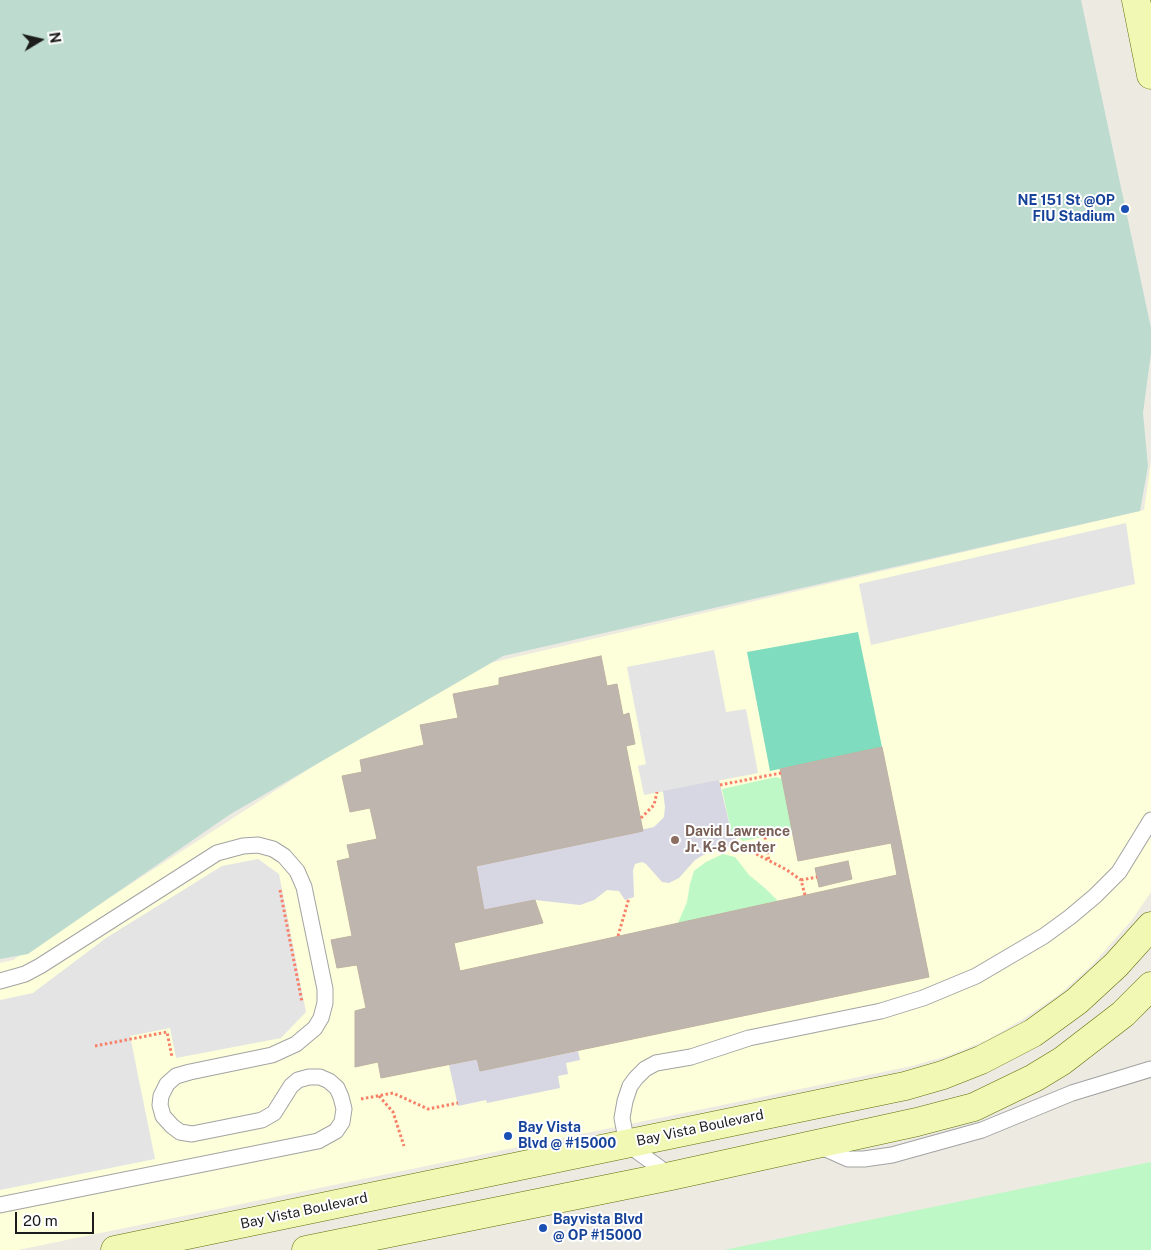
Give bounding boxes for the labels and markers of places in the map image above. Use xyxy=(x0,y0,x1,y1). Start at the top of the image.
place label: NE 151 St @OP FIU Stadium xyxy=(1018,193,1115,226)
marker: NE 151 St @OP FIU Stadium xyxy=(1119,203,1131,215)
place label: David Lawrence Jr. K-8 Center xyxy=(685,824,790,856)
marker: David Lawrence Jr. K-8 Center xyxy=(669,834,681,846)
place label: Bay Vista Blvd @ #15000 xyxy=(518,1120,616,1152)
marker: Bay Vista Blvd @ #15000 xyxy=(502,1130,514,1142)
place label: Bayvista Blvd @ OP #15000 xyxy=(553,1212,643,1244)
marker: Bayvista Blvd @ OP #15000 xyxy=(537,1222,549,1234)

